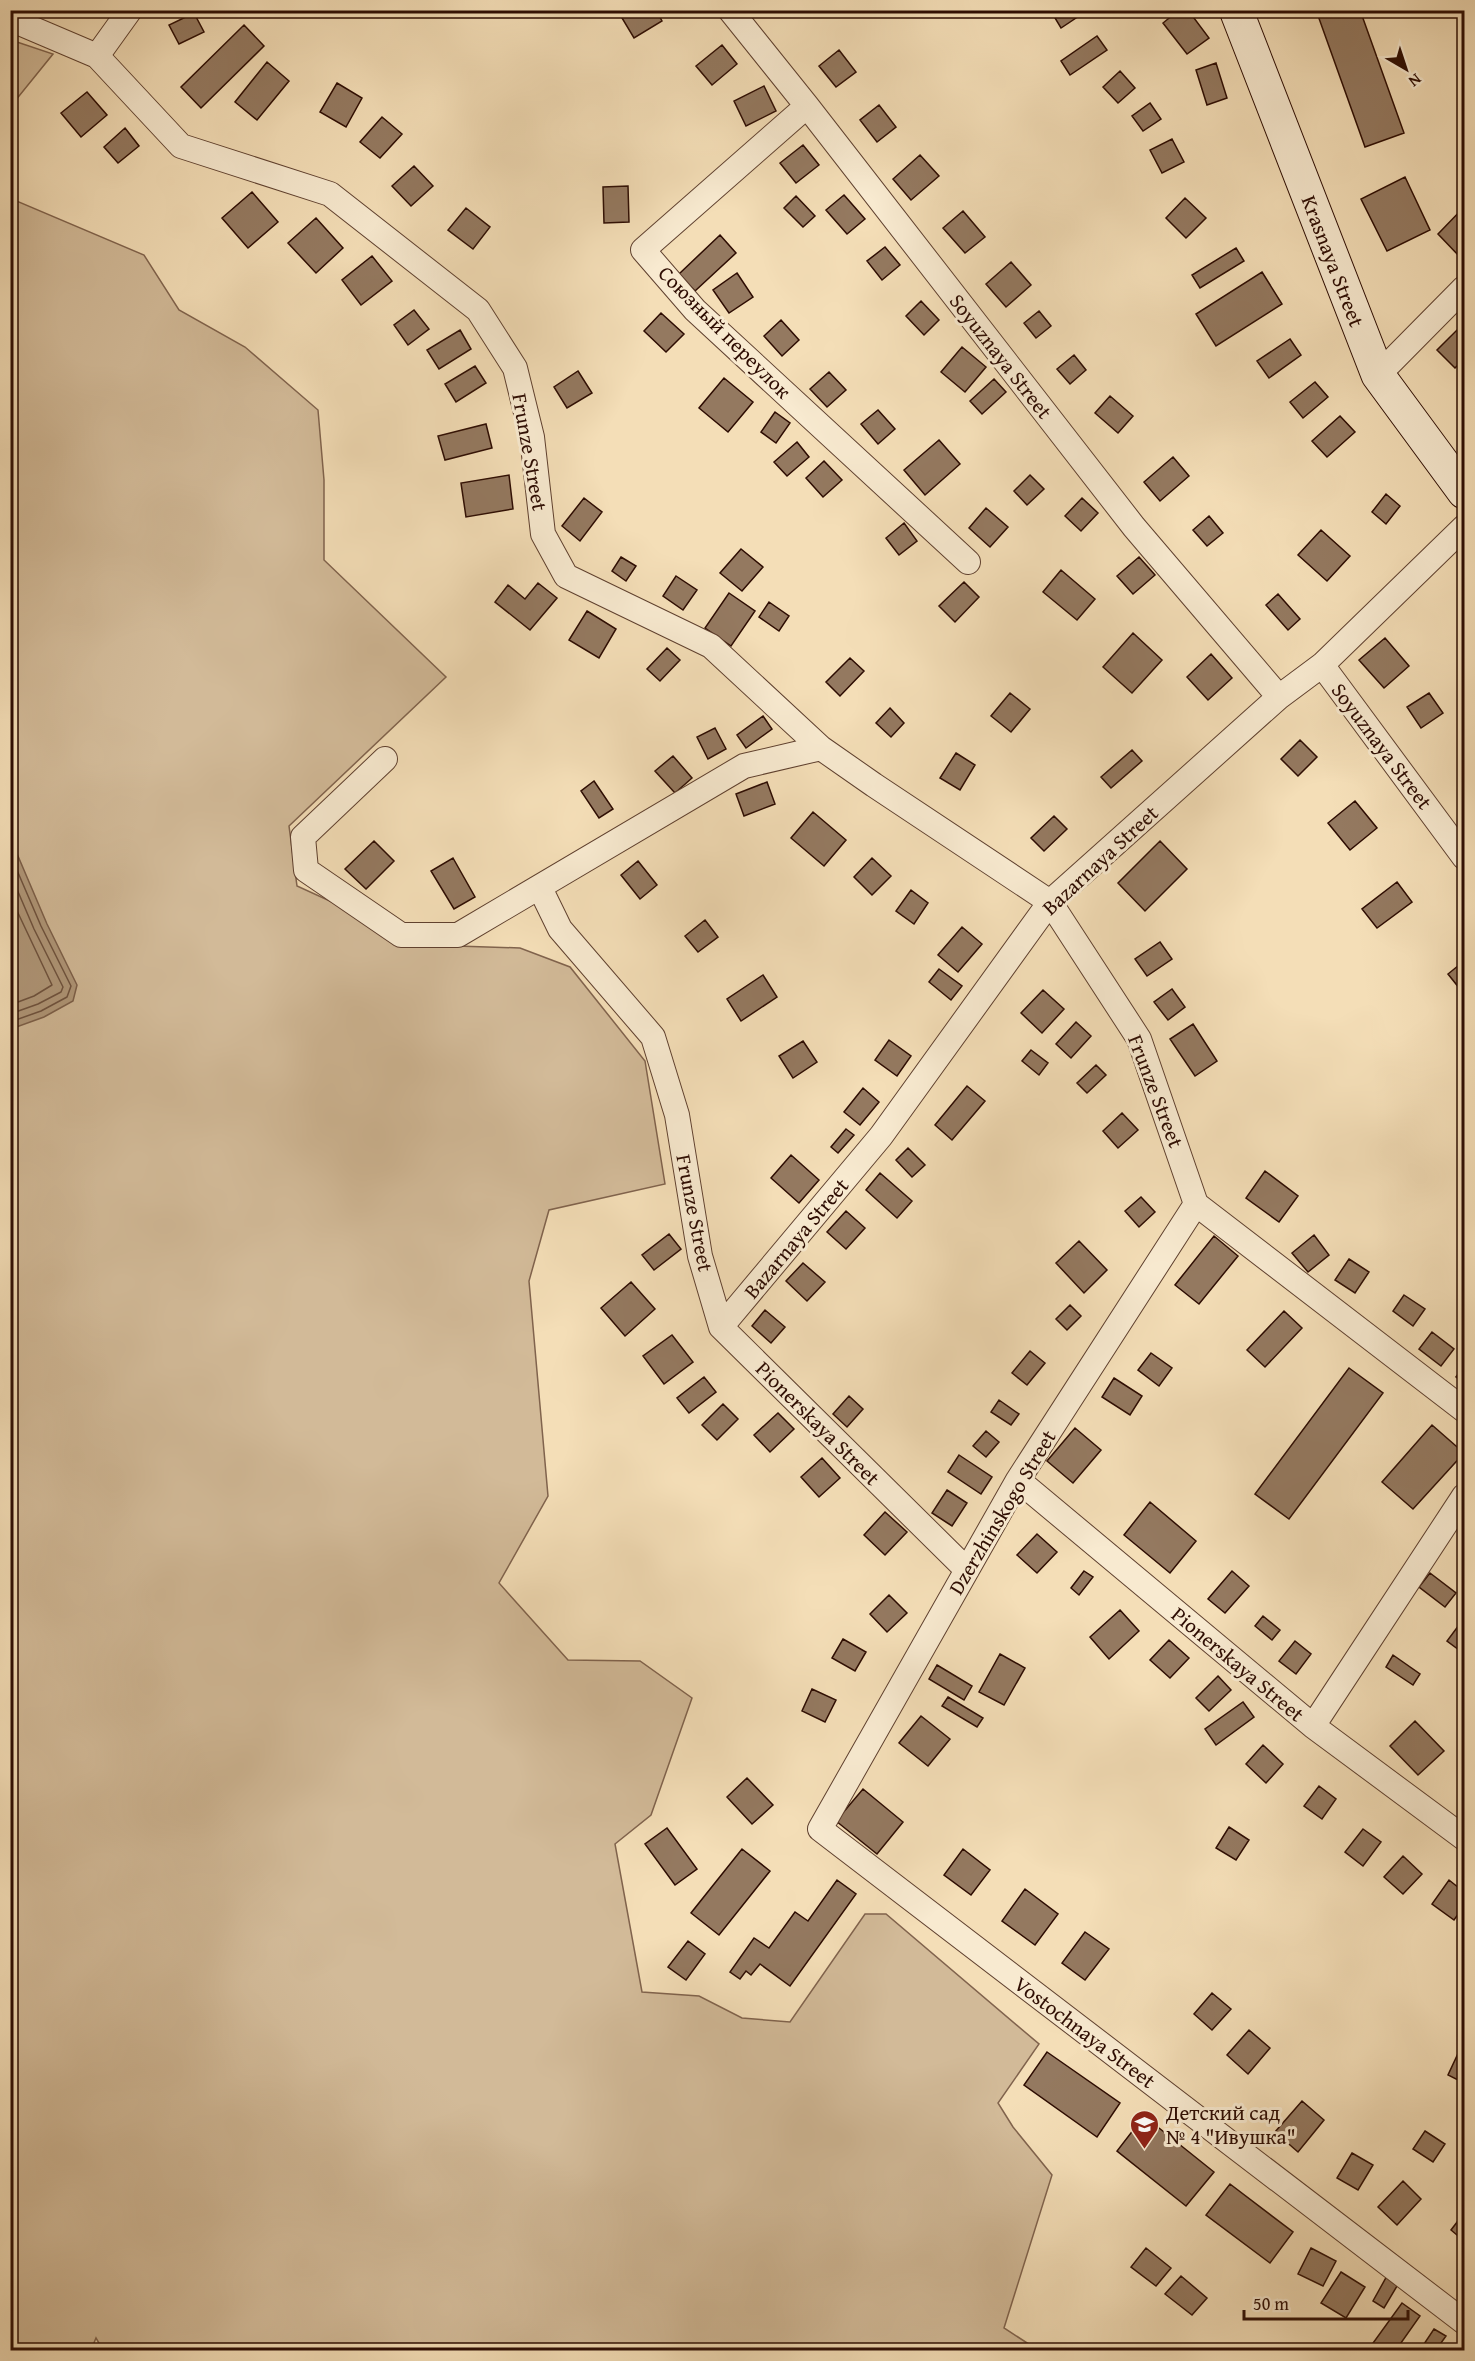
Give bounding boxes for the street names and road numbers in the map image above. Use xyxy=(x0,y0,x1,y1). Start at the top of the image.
street label: Krasnaya Street xyxy=(1294,191,1373,332)
street label: Союзный переулок xyxy=(651,258,799,406)
street label: Soyuznaya Street xyxy=(942,287,1060,426)
street label: Frunze Street xyxy=(504,391,556,514)
street label: Soyuznaya Street xyxy=(1324,676,1440,816)
street label: Bazarnaya Street xyxy=(1035,797,1166,922)
street label: Frunze Street xyxy=(1120,1030,1192,1153)
street label: Frunze Street xyxy=(668,1152,722,1275)
street label: Bazarnaya Street xyxy=(736,1170,856,1305)
street label: Pionerskaya Street xyxy=(749,1354,888,1493)
street label: Dzerzhinskogo Street xyxy=(940,1423,1064,1600)
street label: Pionerskaya Street xyxy=(1165,1599,1312,1729)
street label: Vostochnaya Street xyxy=(1008,1968,1163,2096)

